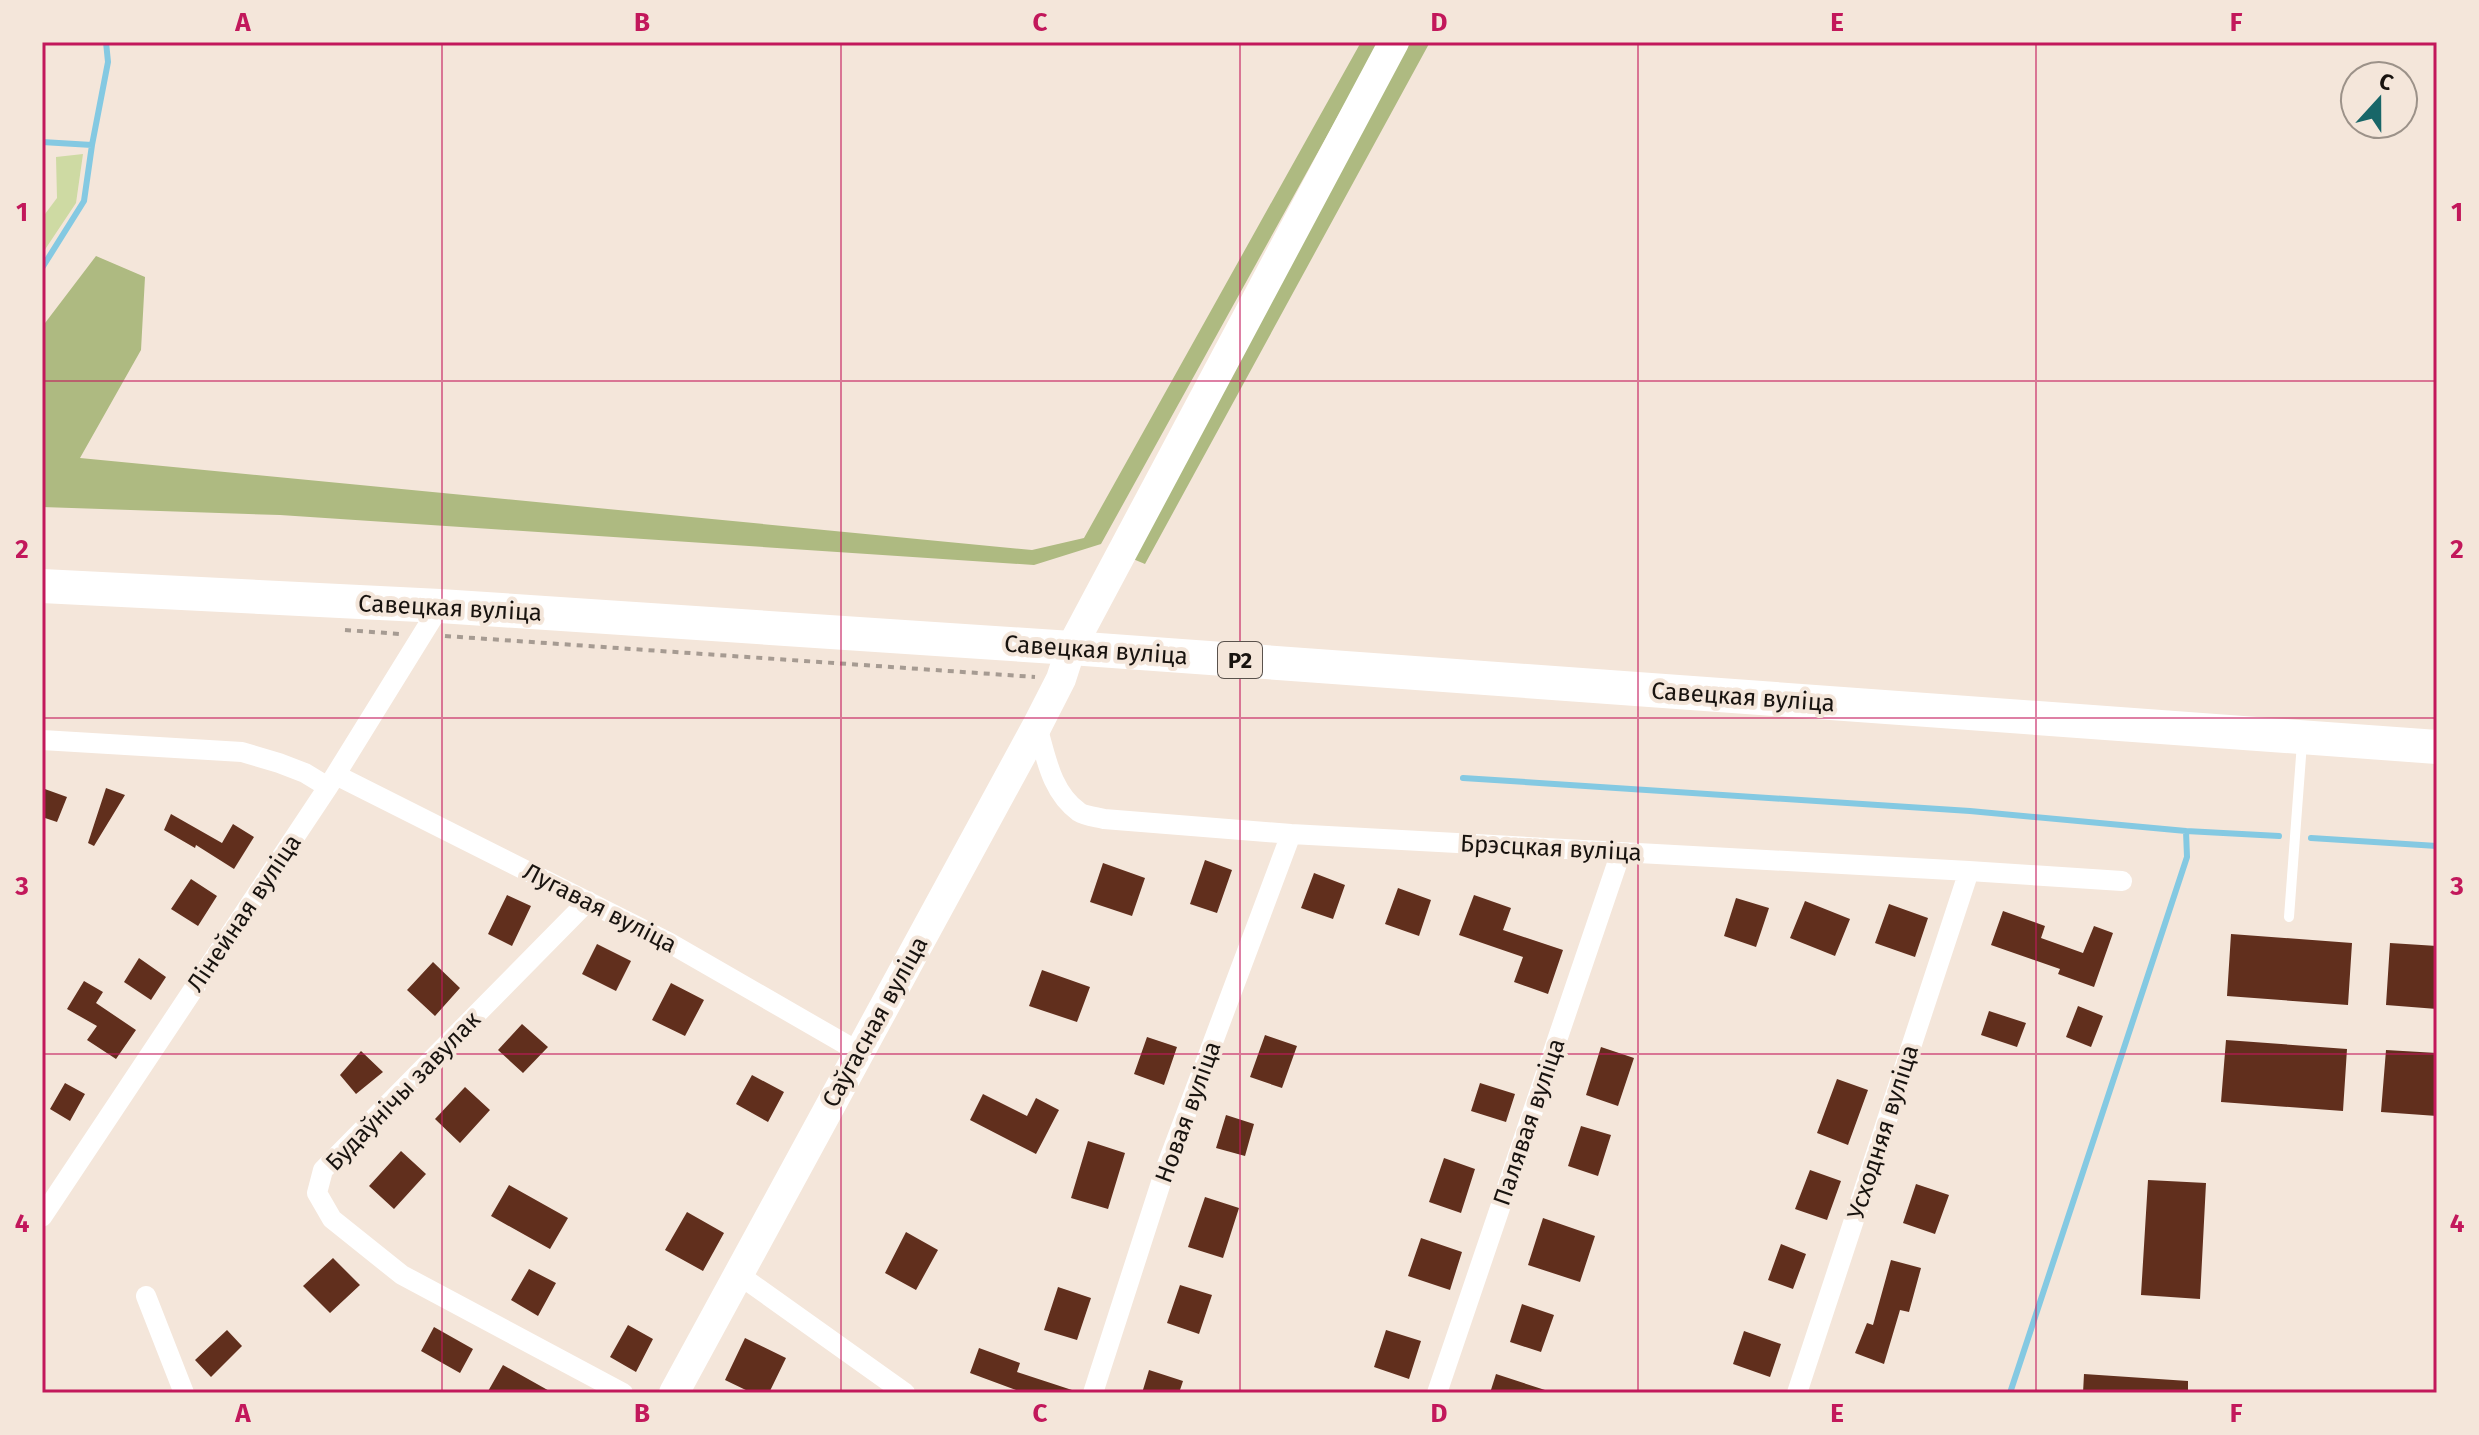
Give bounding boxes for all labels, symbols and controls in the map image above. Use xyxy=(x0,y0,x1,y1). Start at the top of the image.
text: A xyxy=(234,7,251,38)
text: B xyxy=(634,7,650,38)
text: C xyxy=(1033,7,1048,38)
text: D xyxy=(1431,7,1448,38)
text: E xyxy=(1830,7,1844,38)
text: F xyxy=(2230,7,2243,38)
north arrow xyxy=(2339,60,2419,140)
text: С xyxy=(2375,67,2397,97)
text: 1 xyxy=(16,197,28,228)
text: 1 xyxy=(2451,197,2463,228)
text: 2 xyxy=(15,534,29,565)
text: 2 xyxy=(2450,534,2464,565)
street label: Савецкая вуліца xyxy=(357,589,543,627)
street label: Савецкая вуліца xyxy=(1003,630,1189,670)
road number: Р2 xyxy=(1218,642,1262,678)
street label: Савецкая вуліца xyxy=(1650,677,1836,717)
street label: Лінейная вуліца xyxy=(181,829,307,997)
street label: Брэсцкая вуліца xyxy=(1459,829,1643,867)
street label: Лугавая вуліца xyxy=(519,857,681,959)
text: 3 xyxy=(14,871,29,902)
text: 3 xyxy=(2449,871,2464,902)
street label: Саўгасная вуліца xyxy=(816,932,934,1112)
street label: Будаўнічы завулак xyxy=(320,1005,487,1176)
street label: Палявая вуліца xyxy=(1487,1035,1571,1209)
street label: Новая вуліца xyxy=(1149,1037,1227,1187)
street label: Усходняя вуліца xyxy=(1842,1041,1924,1223)
text: 4 xyxy=(15,1208,30,1239)
text: 4 xyxy=(2450,1208,2465,1239)
text: A xyxy=(234,1398,251,1429)
text: B xyxy=(634,1398,650,1429)
text: C xyxy=(1033,1398,1048,1429)
text: D xyxy=(1431,1398,1448,1429)
text: E xyxy=(1830,1398,1844,1429)
text: F xyxy=(2230,1398,2243,1429)

